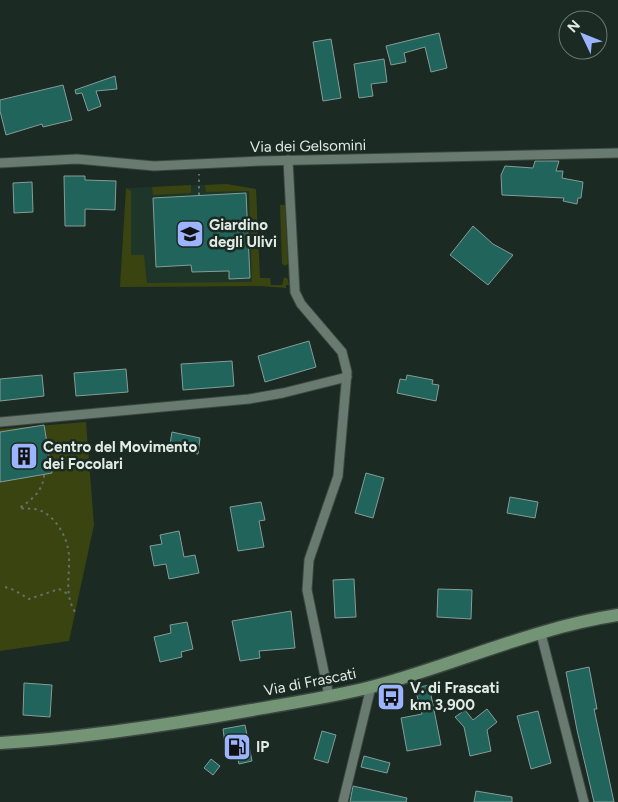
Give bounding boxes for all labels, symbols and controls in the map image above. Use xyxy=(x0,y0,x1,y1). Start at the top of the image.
north arrow xyxy=(558,10,608,60)
text: N xyxy=(564,17,584,36)
street label: Via dei Gelsomini xyxy=(250,136,366,156)
place label: Giardino degli Ulivi xyxy=(209,216,277,251)
school or university icon: Giardino degli Ulivi xyxy=(175,219,205,249)
place label: Centro del Movimento dei Focolari xyxy=(43,438,198,473)
building icon: Centro del Movimento dei Focolari xyxy=(9,441,39,471)
street label: Via di Frascati xyxy=(262,664,358,700)
place label: V. di Frascati km 3,900 xyxy=(410,679,500,714)
bus stop icon: V. di Frascati km 3,900 xyxy=(376,682,406,712)
fuel station icon: IP xyxy=(222,732,252,762)
place label: IP xyxy=(256,738,269,756)

